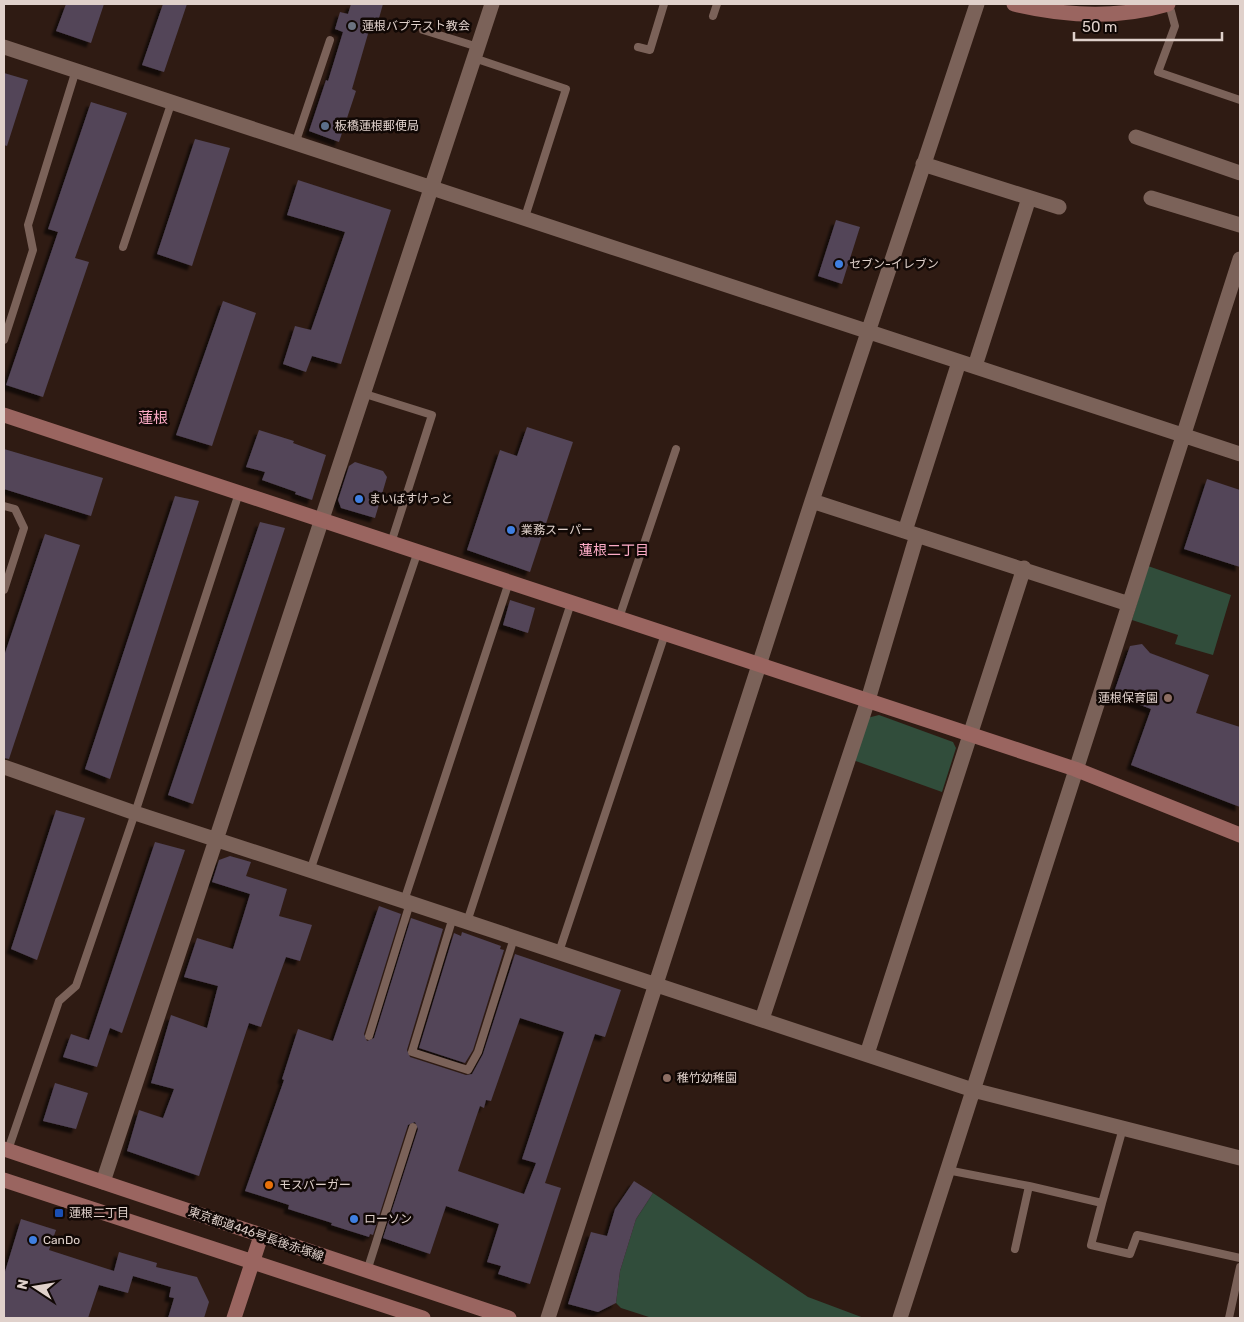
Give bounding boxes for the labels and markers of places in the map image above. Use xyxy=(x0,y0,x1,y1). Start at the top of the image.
place label: 蓮根バプテスト教会 xyxy=(362,19,470,33)
marker: 蓮根バプテスト教会 xyxy=(346,20,358,32)
place label: 板橋蓮根郵便局 xyxy=(335,119,419,133)
marker: 板橋蓮根郵便局 xyxy=(319,120,331,132)
place label: セブン-イレブン xyxy=(849,257,939,271)
marker: セブン-イレブン xyxy=(833,258,845,270)
place label: まいばすけっと xyxy=(369,492,453,506)
marker: まいばすけっと xyxy=(353,493,365,505)
place label: 業務スーパー xyxy=(521,523,593,537)
marker: 業務スーパー xyxy=(505,524,517,536)
place label: 蓮根保育園 xyxy=(1098,691,1158,705)
marker: 蓮根保育園 xyxy=(1162,692,1174,704)
place label: 稚竹幼稚園 xyxy=(677,1071,737,1085)
marker: 稚竹幼稚園 xyxy=(661,1072,673,1084)
place label: モスバーガー xyxy=(279,1178,351,1192)
marker: モスバーガー xyxy=(263,1179,275,1191)
place label: 蓮根二丁目 xyxy=(69,1206,129,1220)
marker: 蓮根二丁目 xyxy=(53,1207,65,1219)
place label: ローソン xyxy=(364,1212,412,1226)
marker: ローソン xyxy=(348,1213,360,1225)
place label: CanDo xyxy=(43,1233,80,1247)
marker: CanDo xyxy=(27,1234,39,1246)

